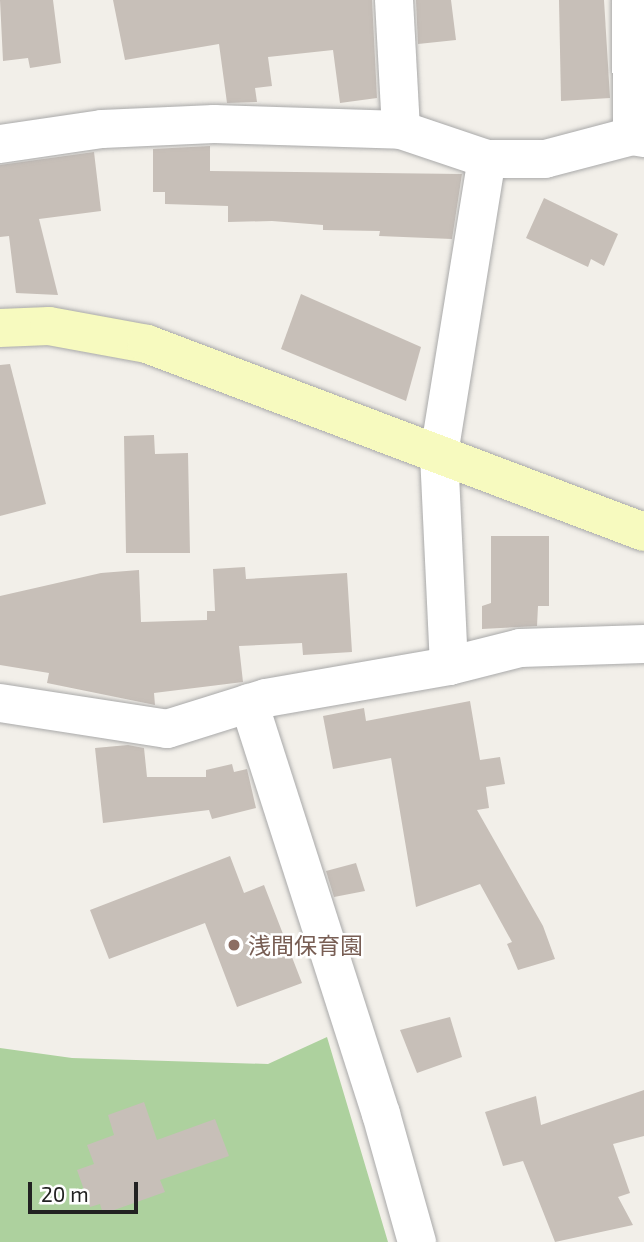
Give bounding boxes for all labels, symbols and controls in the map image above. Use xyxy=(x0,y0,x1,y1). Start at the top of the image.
place label: 浅間保育園 xyxy=(248,931,363,959)
marker: 浅間保育園 xyxy=(226,937,242,953)
scale bar xyxy=(32,1168,142,1212)
text: 20 m xyxy=(41,1181,89,1206)

